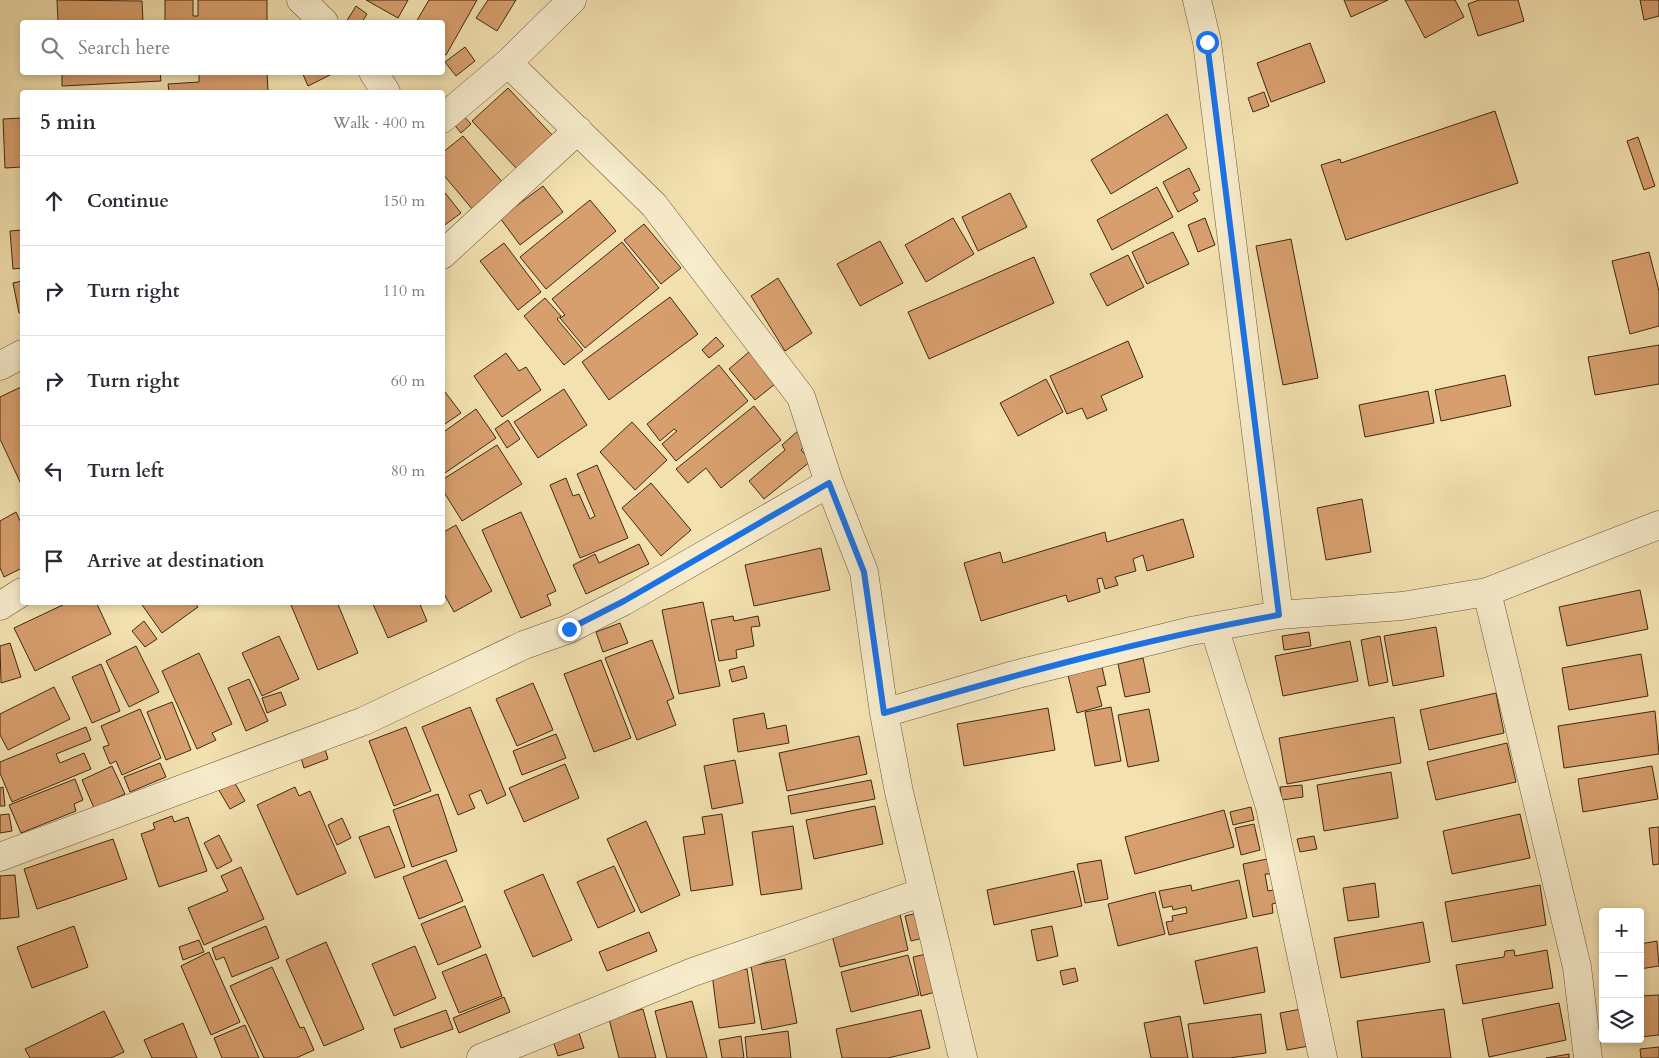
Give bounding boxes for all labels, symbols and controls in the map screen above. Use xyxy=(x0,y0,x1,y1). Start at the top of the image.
search box xyxy=(20,20,445,75)
route start xyxy=(1196,31,1219,54)
icon: search xyxy=(38,34,66,62)
text: Search here xyxy=(78,35,170,61)
text: 5 min xyxy=(40,108,96,137)
text: Walk · 400 m xyxy=(333,112,425,134)
icon: ahead xyxy=(40,187,68,215)
text: Continue xyxy=(87,188,169,214)
text: 150 m xyxy=(383,190,425,212)
icon: right xyxy=(40,277,68,305)
text: Turn right xyxy=(87,278,179,304)
text: 110 m xyxy=(383,280,425,302)
icon: right xyxy=(40,367,68,395)
text: Turn right xyxy=(87,368,179,394)
text: 60 m xyxy=(391,370,425,392)
icon: left xyxy=(40,457,68,485)
text: Turn left xyxy=(87,458,164,484)
text: 80 m xyxy=(391,460,425,482)
icon: arrive xyxy=(40,547,68,575)
text: Arrive at destination xyxy=(87,548,264,574)
route end xyxy=(558,618,581,641)
map controls xyxy=(1599,908,1644,1043)
button: + xyxy=(1599,908,1644,953)
button: − xyxy=(1599,953,1644,998)
button: layers xyxy=(1599,998,1644,1043)

